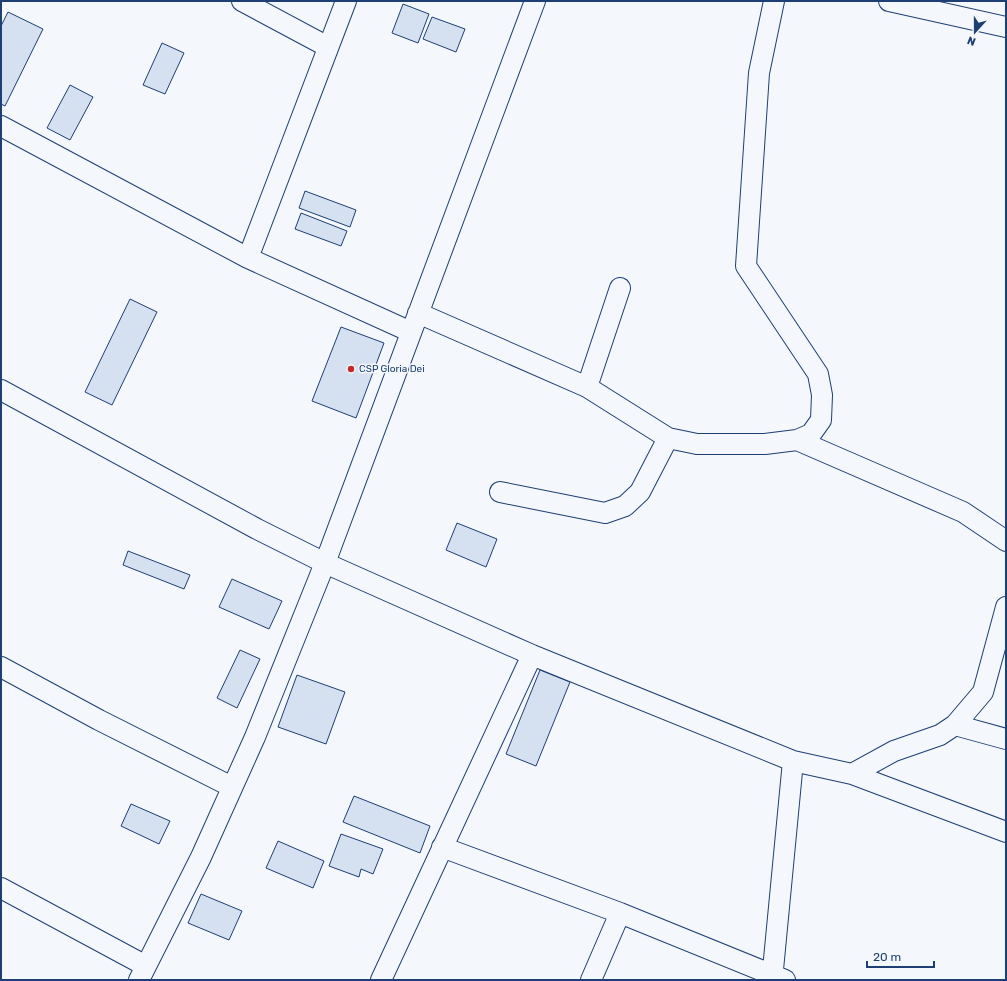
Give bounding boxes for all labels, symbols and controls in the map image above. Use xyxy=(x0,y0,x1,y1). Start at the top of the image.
north arrow xyxy=(955,12,995,52)
text: N xyxy=(965,33,978,48)
place label: CSP Gloria Dei xyxy=(359,363,425,375)
marker: CSP Gloria Dei xyxy=(346,364,356,374)
scale bar xyxy=(867,943,934,969)
text: 20 m xyxy=(873,950,901,964)

